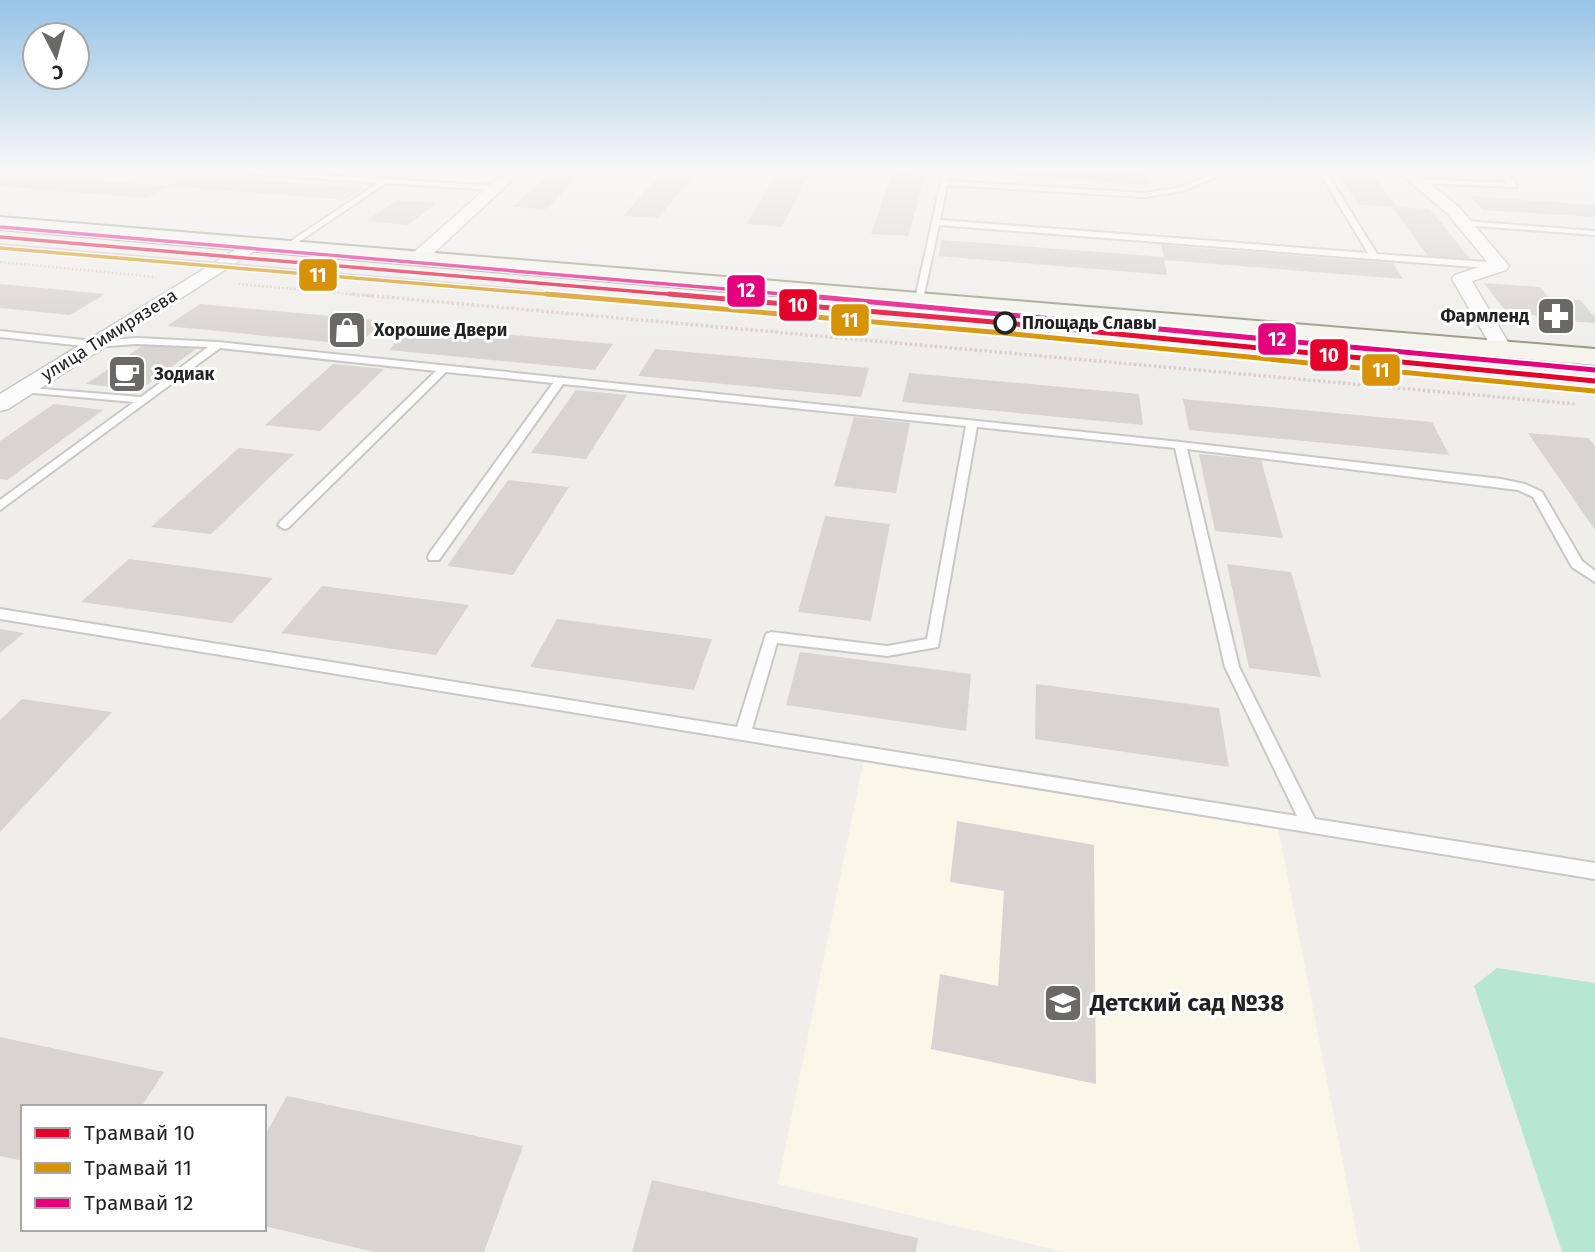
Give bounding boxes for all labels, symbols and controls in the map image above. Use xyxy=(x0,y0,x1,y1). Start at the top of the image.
north arrow xyxy=(21,21,91,91)
text: С xyxy=(51,60,64,84)
line badge: 11 xyxy=(298,258,338,292)
text: 11 xyxy=(309,264,327,287)
line badge: 12 xyxy=(726,274,766,308)
text: 12 xyxy=(737,279,755,302)
street label: улица Тимирязева xyxy=(37,284,181,386)
line badge: 10 xyxy=(778,288,818,322)
text: 10 xyxy=(788,294,808,317)
pharmacy icon: Фармленд xyxy=(1535,295,1577,337)
line badge: 11 xyxy=(830,303,870,337)
place label: Фармленд xyxy=(1440,305,1529,327)
shop icon: Хорошие Двери xyxy=(326,309,368,351)
text: 11 xyxy=(841,309,859,332)
marker: Площадь Славы xyxy=(994,312,1016,334)
place label: Площадь Славы xyxy=(1022,312,1157,334)
place label: Хорошие Двери xyxy=(373,319,507,341)
line badge: 12 xyxy=(1257,322,1297,356)
text: 12 xyxy=(1268,328,1286,351)
line badge: 10 xyxy=(1309,338,1349,372)
text: 10 xyxy=(1319,344,1339,367)
cafe icon: Зодиак xyxy=(106,353,148,395)
line badge: 11 xyxy=(1361,353,1401,387)
text: 11 xyxy=(1372,359,1390,382)
place label: Зодиак xyxy=(153,363,215,385)
school or university icon: Детский сад №38 xyxy=(1042,982,1084,1024)
place label: Детский сад №38 xyxy=(1089,989,1284,1017)
legend xyxy=(21,1105,266,1231)
text: Трамвай 10 xyxy=(84,1120,195,1146)
text: Трамвай 11 xyxy=(84,1155,192,1181)
text: Трамвай 12 xyxy=(84,1190,193,1216)

